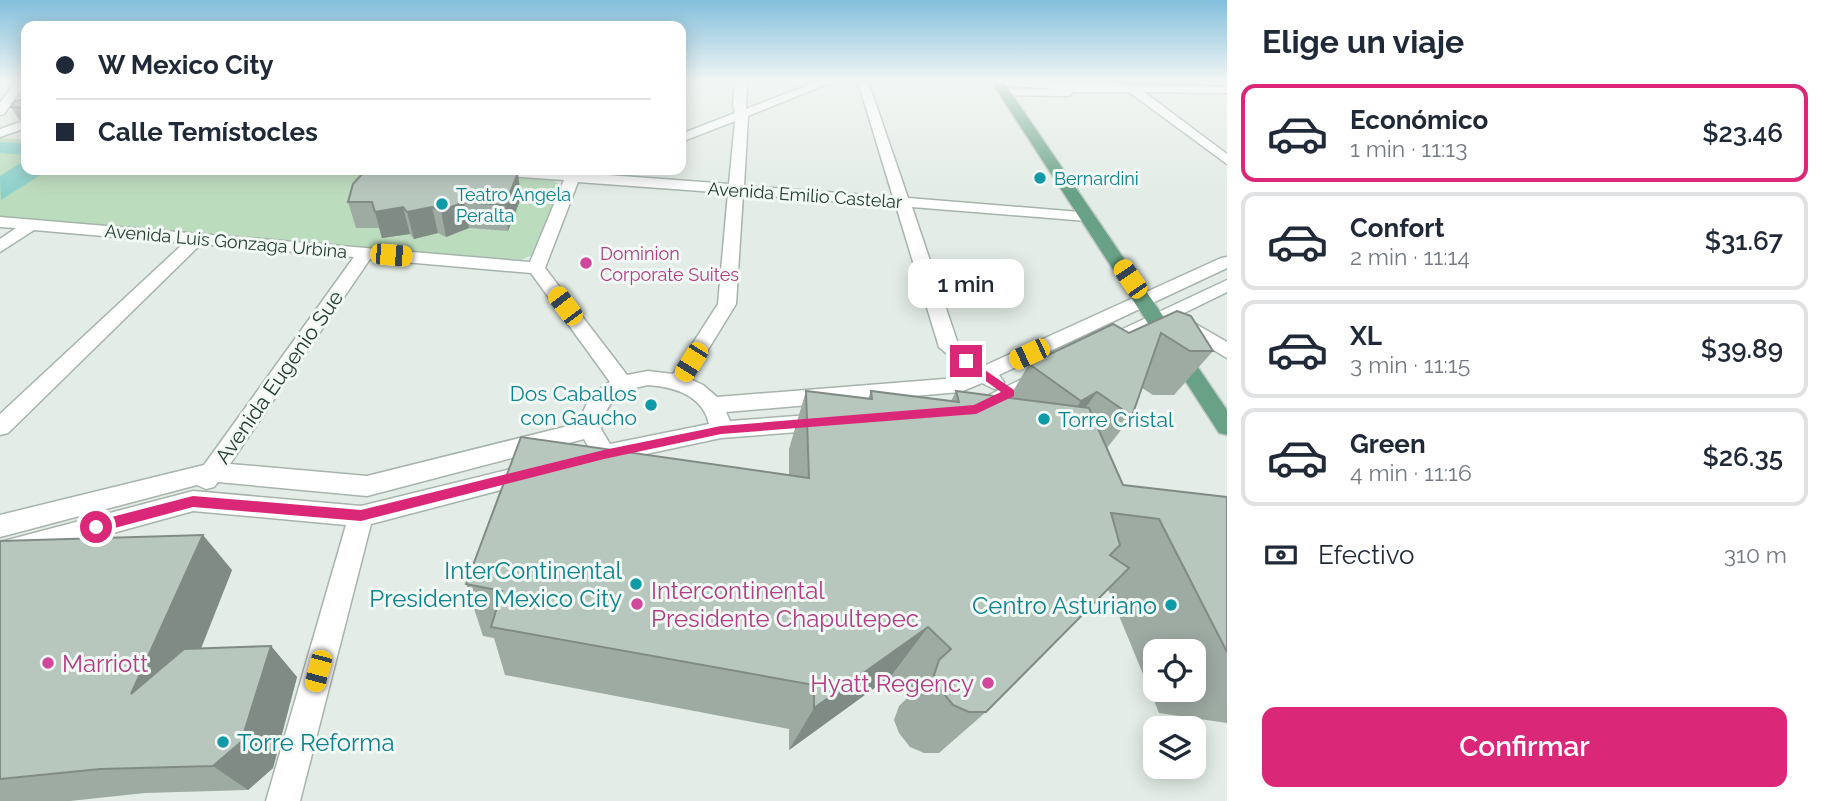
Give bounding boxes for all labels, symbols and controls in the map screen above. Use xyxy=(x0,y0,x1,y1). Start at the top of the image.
text: Elige un viaje xyxy=(1262,23,1464,60)
text: W Mexico City xyxy=(98,50,274,80)
icon: car xyxy=(1266,102,1329,165)
text: Económico xyxy=(1350,105,1488,135)
text: Calle Temístocles xyxy=(98,117,318,147)
text: $23.46 xyxy=(1702,118,1783,148)
text: 1 min · 11:13 xyxy=(1350,135,1467,162)
place label: Bernardini xyxy=(1054,168,1139,189)
marker: Bernardini xyxy=(1032,170,1048,186)
street label: Avenida Emilio Castelar xyxy=(707,178,904,212)
place label: Teatro Angela Peralta xyxy=(456,184,571,226)
marker: Teatro Angela Peralta xyxy=(434,196,450,212)
icon: car xyxy=(1266,210,1329,273)
text: Confort xyxy=(1350,213,1444,243)
street label: Avenida Luis Gonzaga Urbina xyxy=(104,220,348,262)
text: $31.67 xyxy=(1705,226,1783,256)
car xyxy=(370,243,413,267)
place label: Dominion Corporate Suites xyxy=(600,243,739,285)
text: 2 min · 11:14 xyxy=(1350,243,1470,270)
marker: Dominion Corporate Suites xyxy=(578,255,594,271)
car xyxy=(1110,256,1151,302)
callout: 1 min xyxy=(908,260,1024,308)
text: 1 min xyxy=(937,270,995,297)
car xyxy=(544,283,587,329)
street label: Avenida Eugenio Sue xyxy=(210,286,348,468)
icon: car xyxy=(1266,318,1329,381)
text: XL xyxy=(1350,321,1382,351)
text: $39.89 xyxy=(1701,334,1783,364)
car xyxy=(1006,336,1053,372)
car xyxy=(671,339,712,385)
route end xyxy=(950,345,982,377)
text: 3 min · 11:15 xyxy=(1350,351,1470,378)
place label: Dos Caballos con Gaucho xyxy=(510,381,637,430)
marker: Dos Caballos con Gaucho xyxy=(643,397,659,413)
place label: Torre Cristal xyxy=(1058,407,1174,432)
marker: Torre Cristal xyxy=(1036,411,1052,427)
icon: car xyxy=(1266,426,1329,489)
text: Green xyxy=(1350,429,1426,459)
text: $26.35 xyxy=(1702,442,1783,472)
text: 4 min · 11:16 xyxy=(1350,459,1472,486)
route start xyxy=(80,511,112,543)
icon: cash xyxy=(1262,536,1300,574)
text: Efectivo xyxy=(1318,540,1415,570)
text: 310 m xyxy=(1724,541,1787,568)
place label: InterContinental Presidente Mexico City xyxy=(369,556,622,613)
marker: InterContinental Presidente Mexico City xyxy=(628,576,644,592)
place label: Intercontinental Presidente Chapultepec xyxy=(651,576,919,633)
place label: Centro Asturiano xyxy=(972,591,1157,620)
marker: Intercontinental Presidente Chapultepec xyxy=(629,596,645,612)
marker: Centro Asturiano xyxy=(1163,597,1179,613)
map controls xyxy=(1143,639,1206,779)
button: locate xyxy=(1143,639,1206,702)
car xyxy=(303,648,334,694)
place label: Marriott xyxy=(62,649,148,678)
marker: Marriott xyxy=(40,655,56,671)
place label: Hyatt Regency xyxy=(810,669,974,698)
marker: Hyatt Regency xyxy=(980,675,996,691)
button: Confirmar xyxy=(1262,707,1787,787)
button: layers xyxy=(1143,716,1206,779)
place label: Torre Reforma xyxy=(237,728,395,757)
marker: Torre Reforma xyxy=(215,734,231,750)

